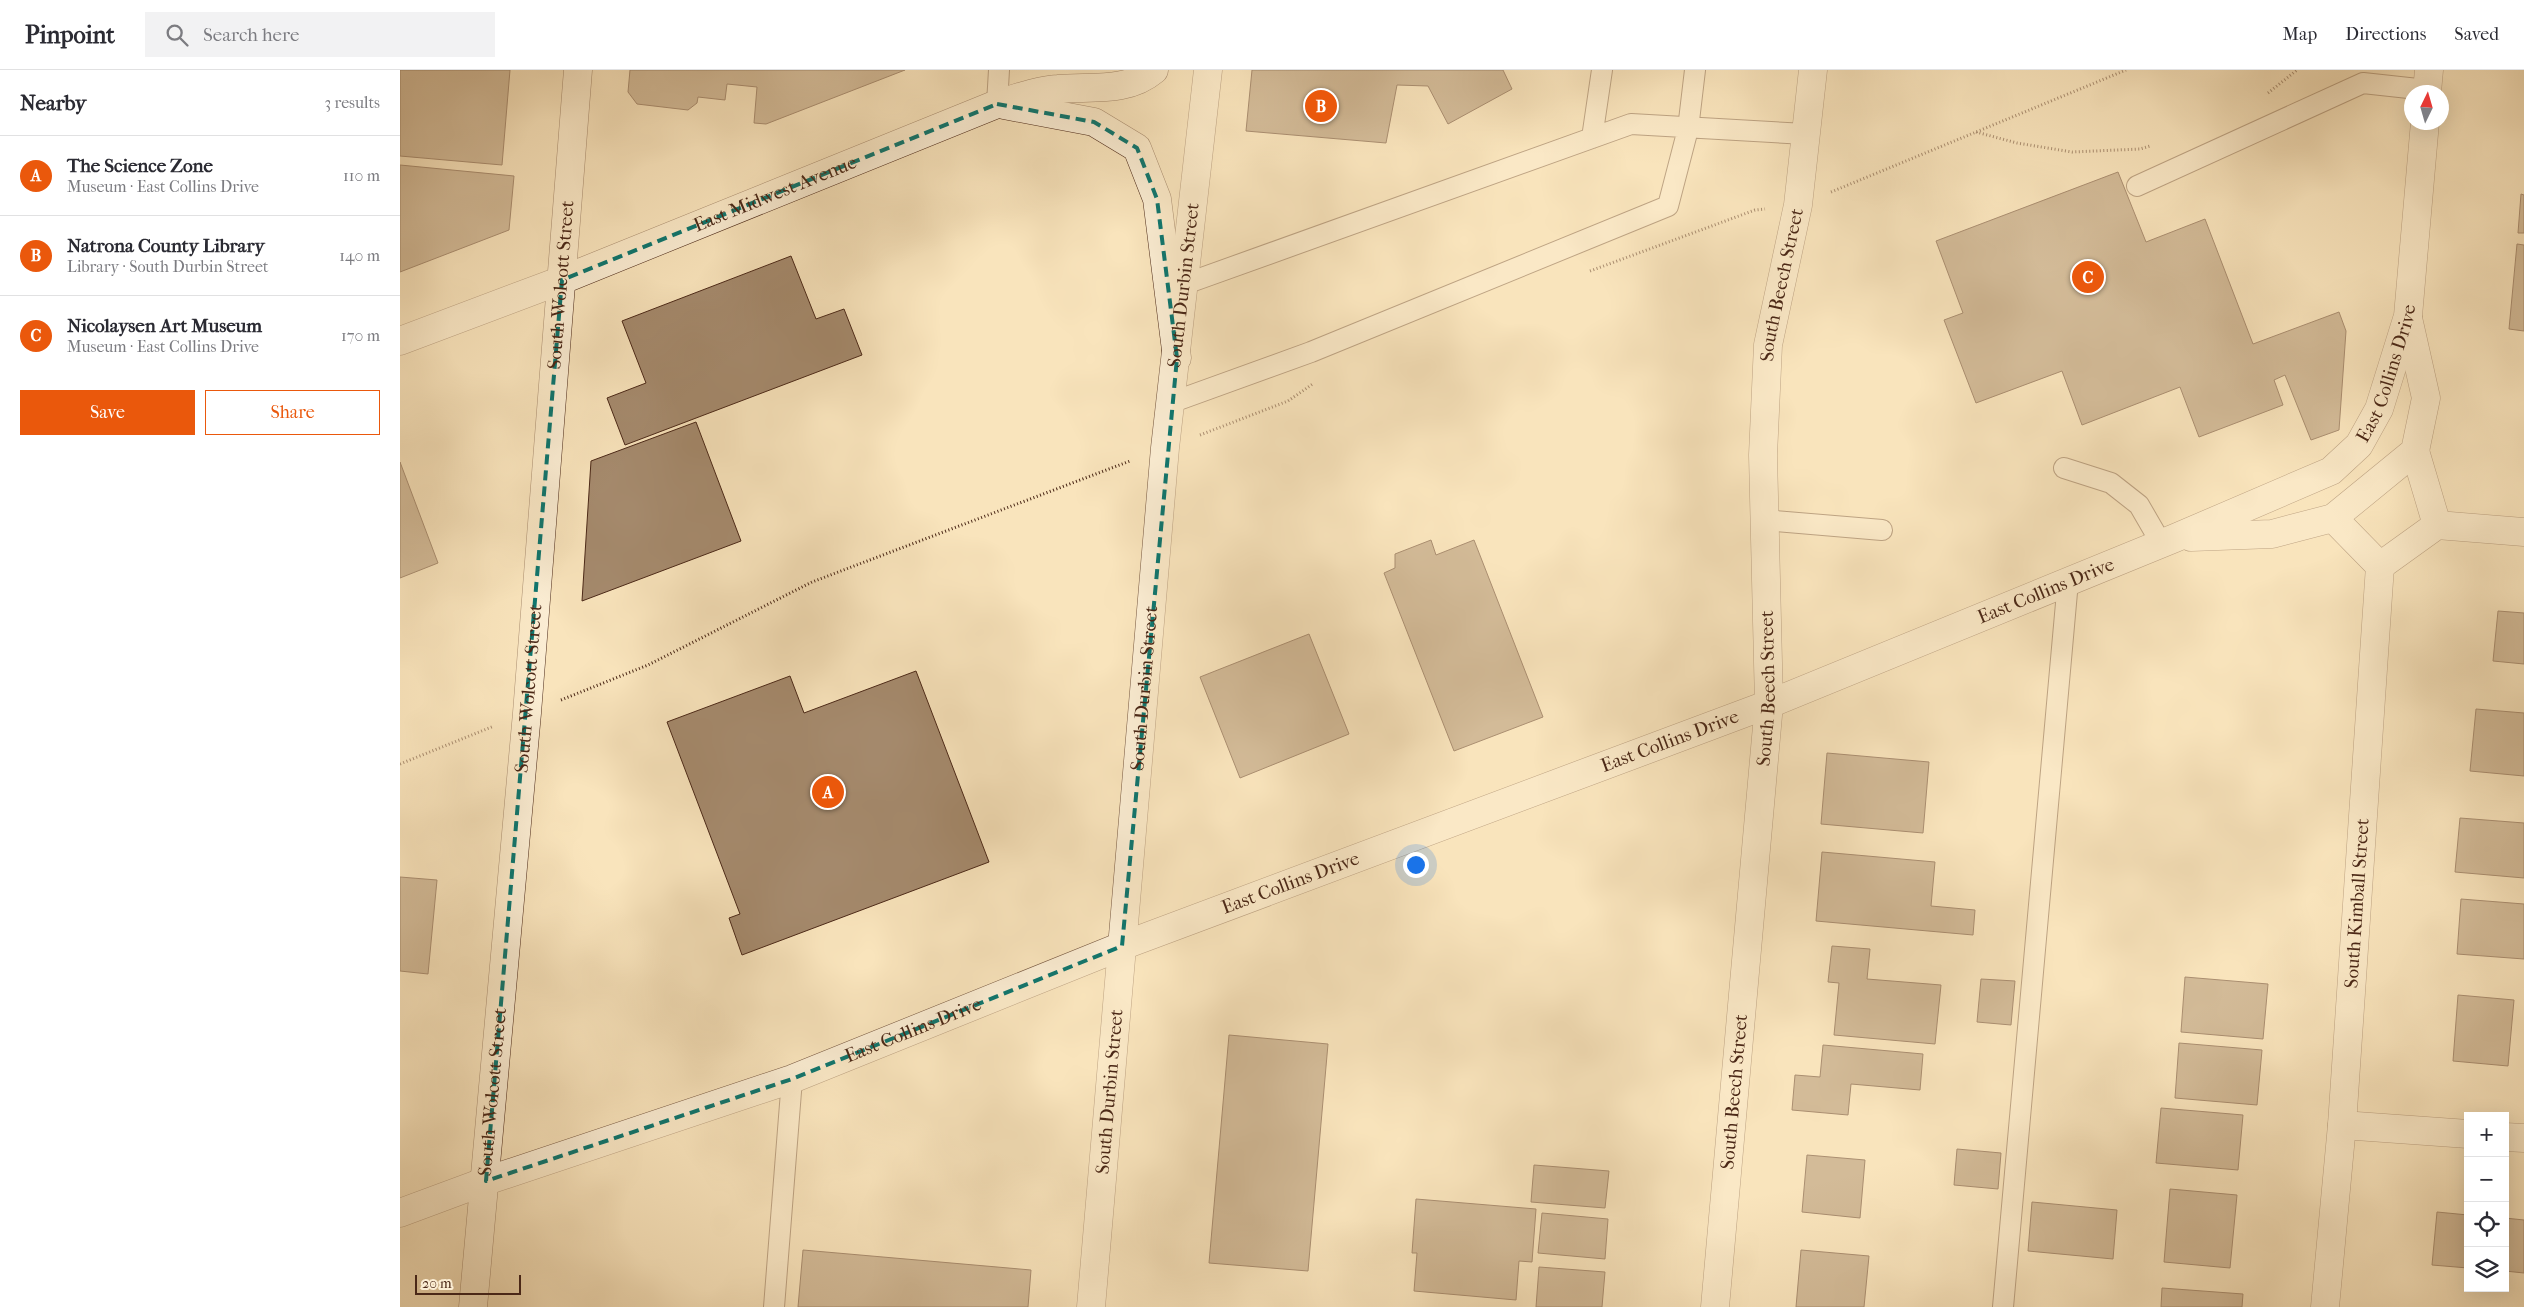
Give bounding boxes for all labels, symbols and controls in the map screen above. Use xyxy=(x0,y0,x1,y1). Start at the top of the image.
search box xyxy=(145,12,495,57)
text: Pinpoint xyxy=(25,21,115,49)
icon: search xyxy=(163,21,191,49)
text: Search here xyxy=(203,24,299,46)
text: Map xyxy=(2283,24,2317,45)
text: Directions xyxy=(2345,24,2426,45)
text: Saved xyxy=(2454,24,2499,45)
north arrow xyxy=(2404,85,2449,130)
pin: B xyxy=(1305,87,1337,125)
text: Nearby xyxy=(20,91,86,115)
text: 3 results xyxy=(324,93,380,112)
street label: East Midwest Avenue xyxy=(691,151,860,237)
text: The Science Zone xyxy=(67,155,213,177)
text: A xyxy=(31,166,41,185)
text: 110 m xyxy=(343,166,380,185)
text: Museum · East Collins Drive xyxy=(67,177,259,196)
street label: South Wolcott Street xyxy=(543,199,579,370)
street label: South Durbin Street xyxy=(1163,201,1204,369)
street label: South Beech Street xyxy=(1756,206,1808,362)
text: Natrona County Library xyxy=(67,235,265,257)
text: B xyxy=(31,246,41,265)
text: 140 m xyxy=(339,246,380,265)
text: Library · South Durbin Street xyxy=(67,257,269,276)
pin: C xyxy=(2072,258,2104,296)
street label: East Collins Drive xyxy=(2352,304,2420,446)
text: Nicolaysen Art Museum xyxy=(67,315,262,337)
text: C xyxy=(31,326,41,345)
text: 170 m xyxy=(341,326,380,345)
text: Museum · East Collins Drive xyxy=(67,337,259,356)
button: Save xyxy=(20,390,195,435)
button: Share xyxy=(205,390,380,435)
street label: East Collins Drive xyxy=(1974,553,2117,628)
street label: South Wolcott Street xyxy=(511,603,547,774)
street label: South Durbin Street xyxy=(1126,605,1162,772)
street label: South Beech Street xyxy=(1752,610,1780,767)
street label: East Collins Drive xyxy=(1598,705,1742,777)
pin: A xyxy=(812,773,844,811)
street label: South Kimball Street xyxy=(2340,817,2374,989)
street label: East Collins Drive xyxy=(1219,847,1362,919)
your location xyxy=(1403,852,1429,878)
street label: East Collins Drive xyxy=(842,993,985,1068)
street label: South Wolcott Street xyxy=(474,1006,511,1177)
street label: South Durbin Street xyxy=(1091,1008,1128,1175)
street label: South Beech Street xyxy=(1716,1013,1752,1171)
map controls xyxy=(2464,1112,2509,1292)
button: + xyxy=(2464,1112,2509,1157)
button: − xyxy=(2464,1157,2509,1202)
button: locate xyxy=(2464,1202,2509,1247)
button: layers xyxy=(2464,1247,2509,1292)
scale bar xyxy=(415,1272,521,1295)
text: 20 m xyxy=(422,1275,452,1292)

